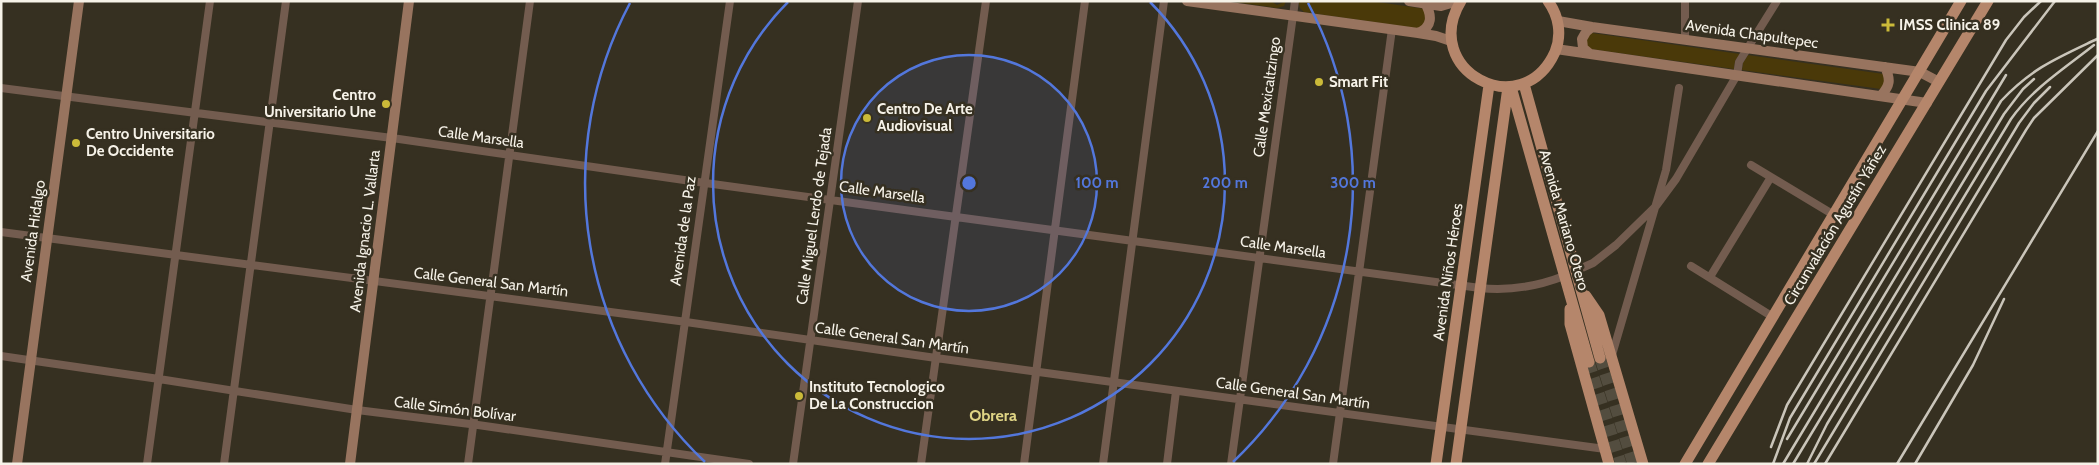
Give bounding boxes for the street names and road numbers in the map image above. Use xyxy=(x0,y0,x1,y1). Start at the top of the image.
street label: Avenida Chapultepec xyxy=(1684,16,1820,52)
street label: Calle Mexicaltzingo xyxy=(1250,36,1284,158)
street label: Calle Marsella xyxy=(437,122,526,152)
street label: Calle Miguel Lerdo de Tejada xyxy=(793,125,835,306)
street label: Circunvalación Agustín Yáñez xyxy=(1780,141,1890,309)
street label: Avenida Ignacio L. Vallarta xyxy=(346,148,384,313)
street label: Avenida Mariano Otero xyxy=(1535,148,1593,292)
street label: Avenida de la Paz xyxy=(666,175,700,287)
street label: Calle Marsella xyxy=(838,177,927,207)
street label: Avenida Hidalgo xyxy=(17,179,49,283)
street label: Avenida Niños Héroes xyxy=(1429,202,1467,342)
street label: Calle Marsella xyxy=(1239,232,1328,262)
street label: Calle General San Martín xyxy=(413,264,569,300)
street label: Calle General San Martín xyxy=(814,318,970,358)
street label: Calle General San Martín xyxy=(1215,373,1371,413)
street label: Calle Simón Bolívar xyxy=(393,393,517,425)

